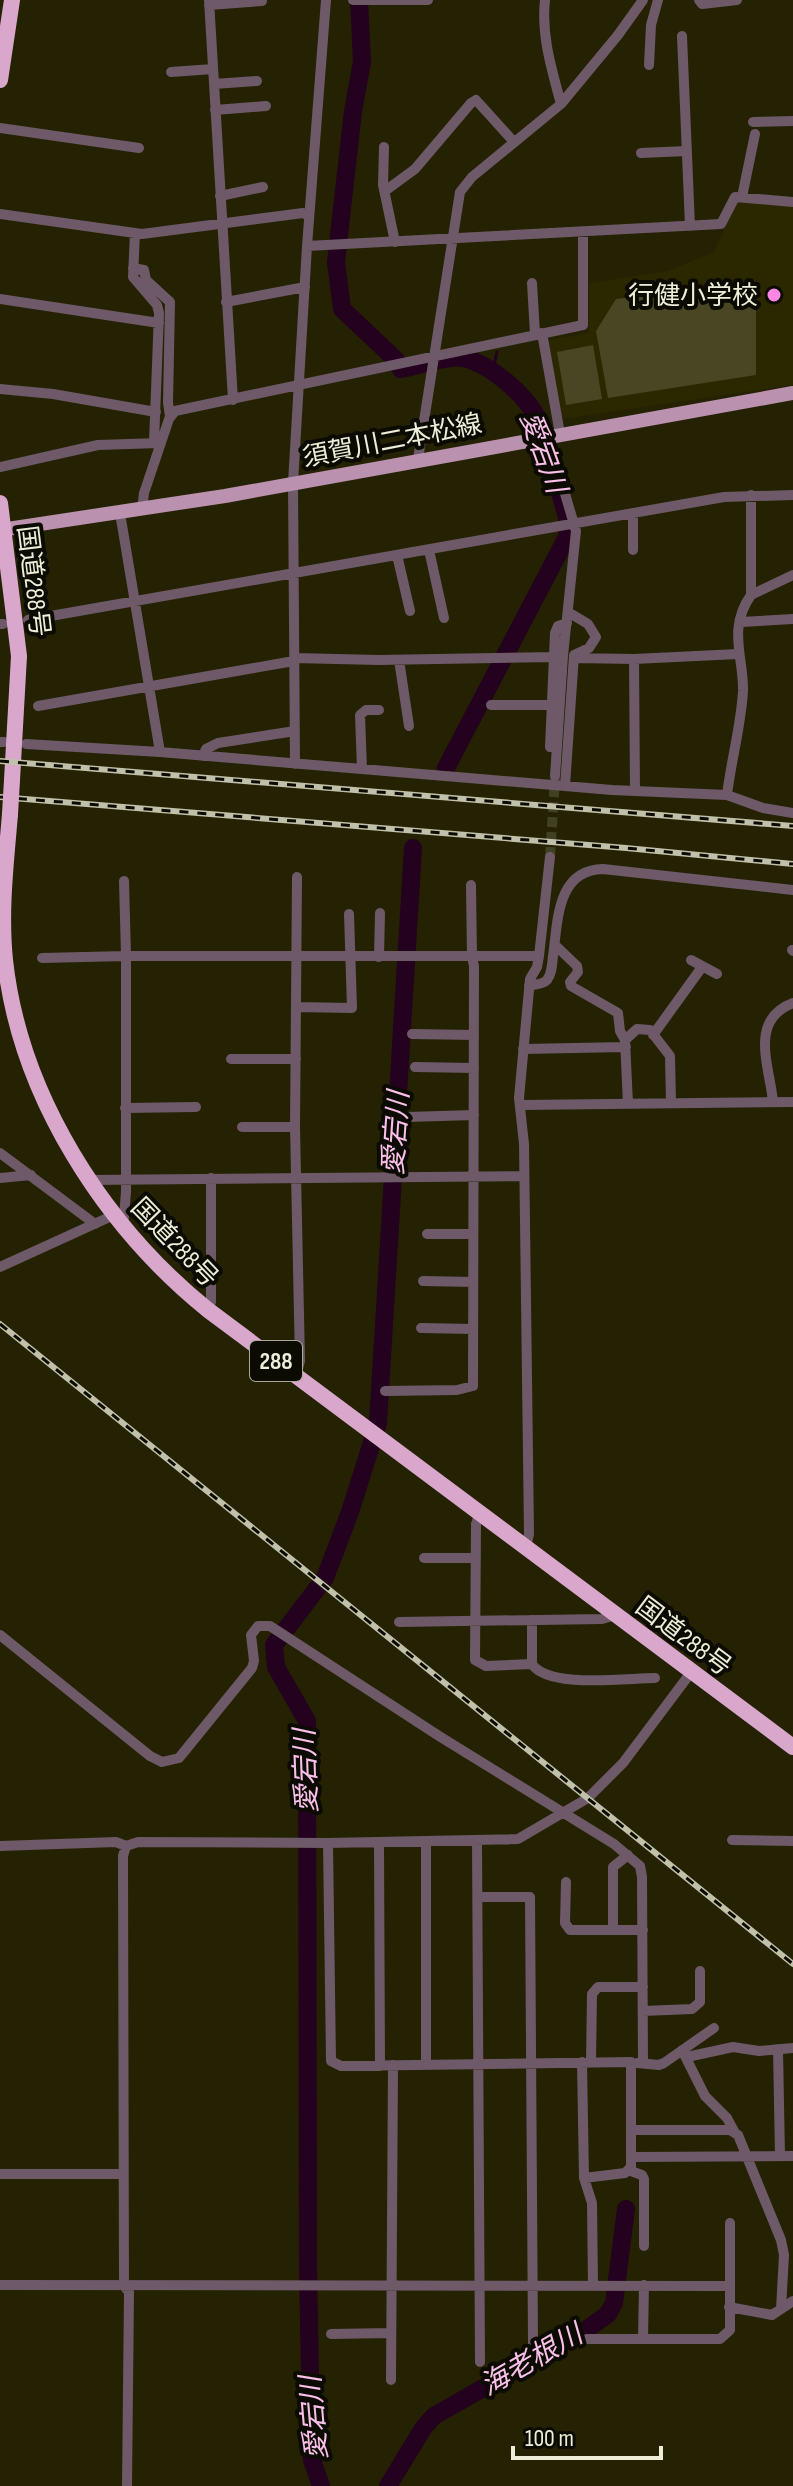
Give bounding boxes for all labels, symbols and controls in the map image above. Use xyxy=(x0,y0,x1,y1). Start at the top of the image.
place label: 行健小学校 xyxy=(628,281,758,312)
marker: 行健小学校 xyxy=(765,286,783,304)
water label: 愛宕川 xyxy=(513,407,573,500)
street label: 須賀川二本松線 xyxy=(300,409,485,474)
street label: 国道288号 xyxy=(10,524,55,638)
water label: 愛宕川 xyxy=(377,1087,416,1176)
street label: 国道288号 xyxy=(124,1192,224,1294)
road number: 288 xyxy=(250,1341,302,1381)
street label: 国道288号 xyxy=(629,1591,737,1683)
water label: 愛宕川 xyxy=(288,1725,324,1814)
water label: 海老根川 xyxy=(475,2317,591,2403)
water label: 愛宕川 xyxy=(294,2372,335,2461)
scale bar xyxy=(513,2410,661,2460)
text: 100 m xyxy=(525,2424,574,2453)

